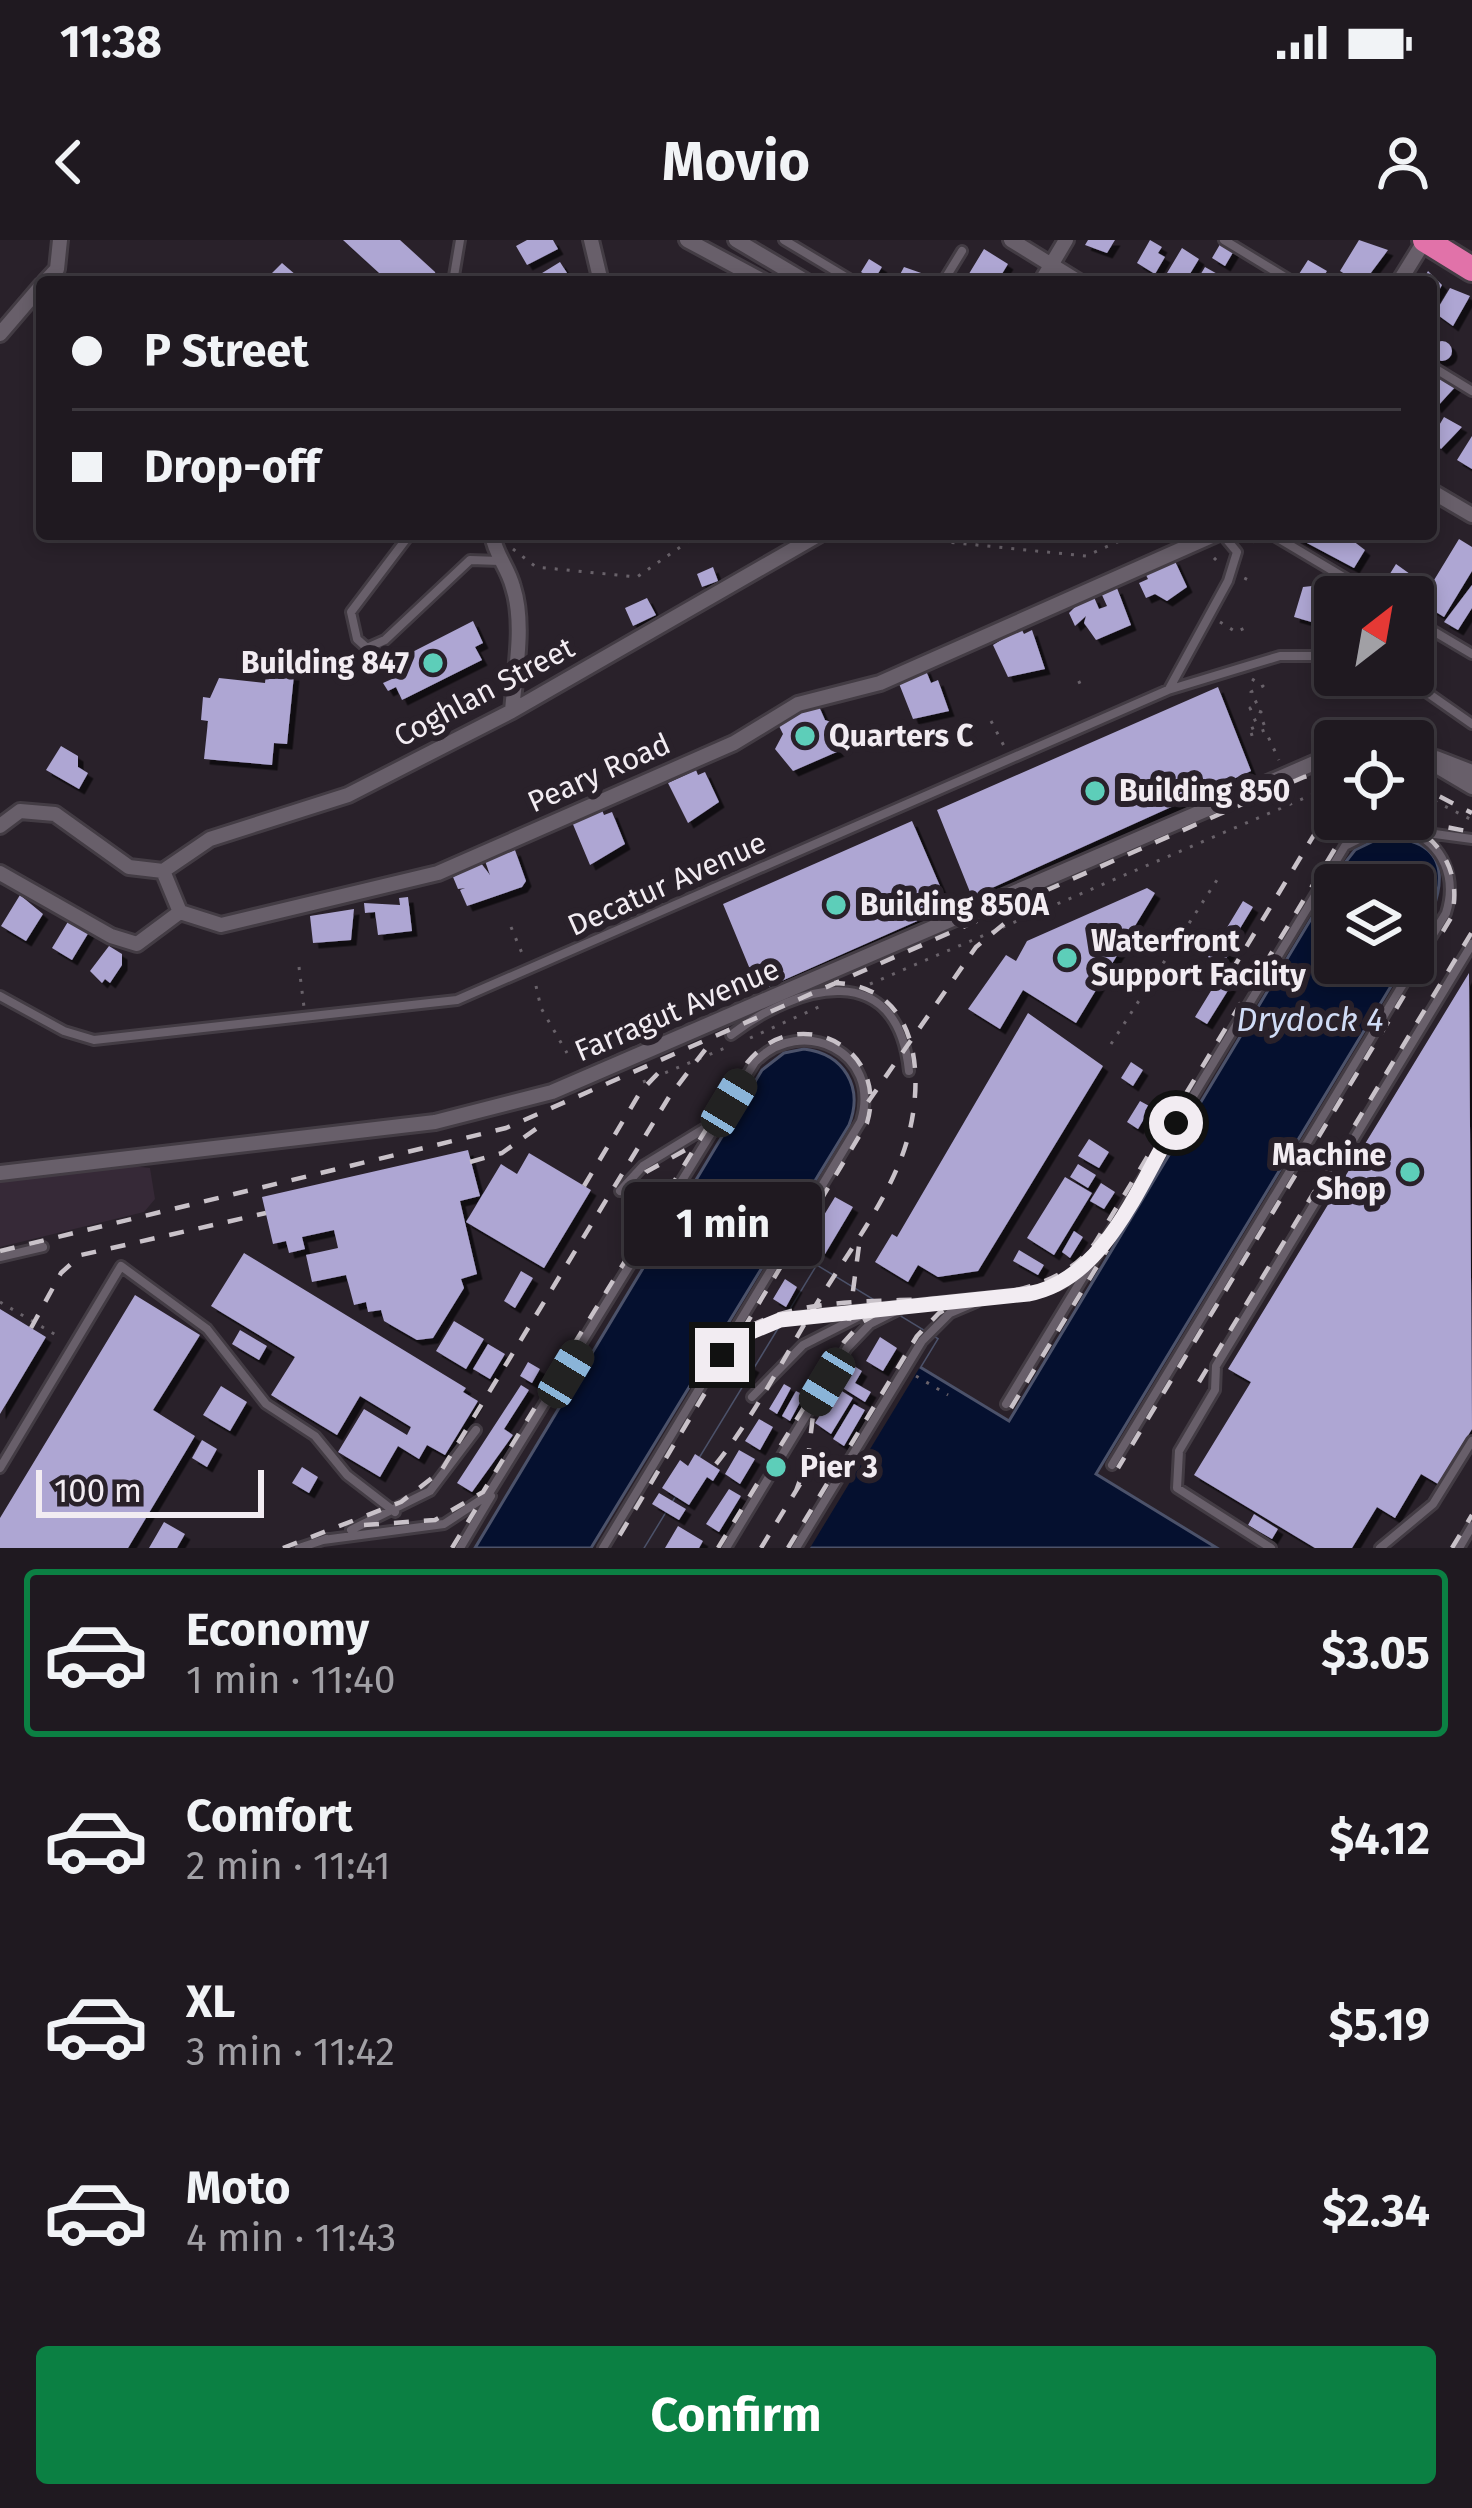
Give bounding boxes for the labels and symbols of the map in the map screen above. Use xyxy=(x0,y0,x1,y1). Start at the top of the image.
north arrow xyxy=(1314,576,1434,696)
street label: Coghlan Street xyxy=(388,629,580,755)
place label: Building 847 xyxy=(241,645,409,681)
marker: Building 847 xyxy=(420,650,446,676)
place label: Quarters C xyxy=(829,718,974,754)
marker: Quarters C xyxy=(792,723,818,749)
street label: Peary Road xyxy=(522,726,676,820)
place label: Building 850 xyxy=(1119,773,1290,809)
marker: Building 850 xyxy=(1082,778,1108,804)
street label: Decatur Avenue xyxy=(562,824,772,944)
place label: Building 850A xyxy=(860,887,1050,923)
marker: Building 850A xyxy=(823,892,849,918)
place label: Waterfront Support Facility xyxy=(1091,923,1306,993)
marker: Waterfront Support Facility xyxy=(1054,945,1080,971)
street label: Farragut Avenue xyxy=(569,951,785,1069)
water label: Drydock 4 xyxy=(1236,1000,1384,1040)
car xyxy=(695,1063,763,1143)
route start xyxy=(1149,1096,1203,1150)
place label: Machine Shop xyxy=(1272,1137,1386,1207)
marker: Machine Shop xyxy=(1397,1159,1423,1185)
callout: 1 min xyxy=(623,1181,821,1265)
route end xyxy=(695,1328,749,1382)
car xyxy=(532,1334,600,1414)
car xyxy=(793,1342,861,1422)
place label: Pier 3 xyxy=(800,1449,878,1485)
marker: Pier 3 xyxy=(763,1454,789,1480)
scale bar xyxy=(36,1464,264,1517)

